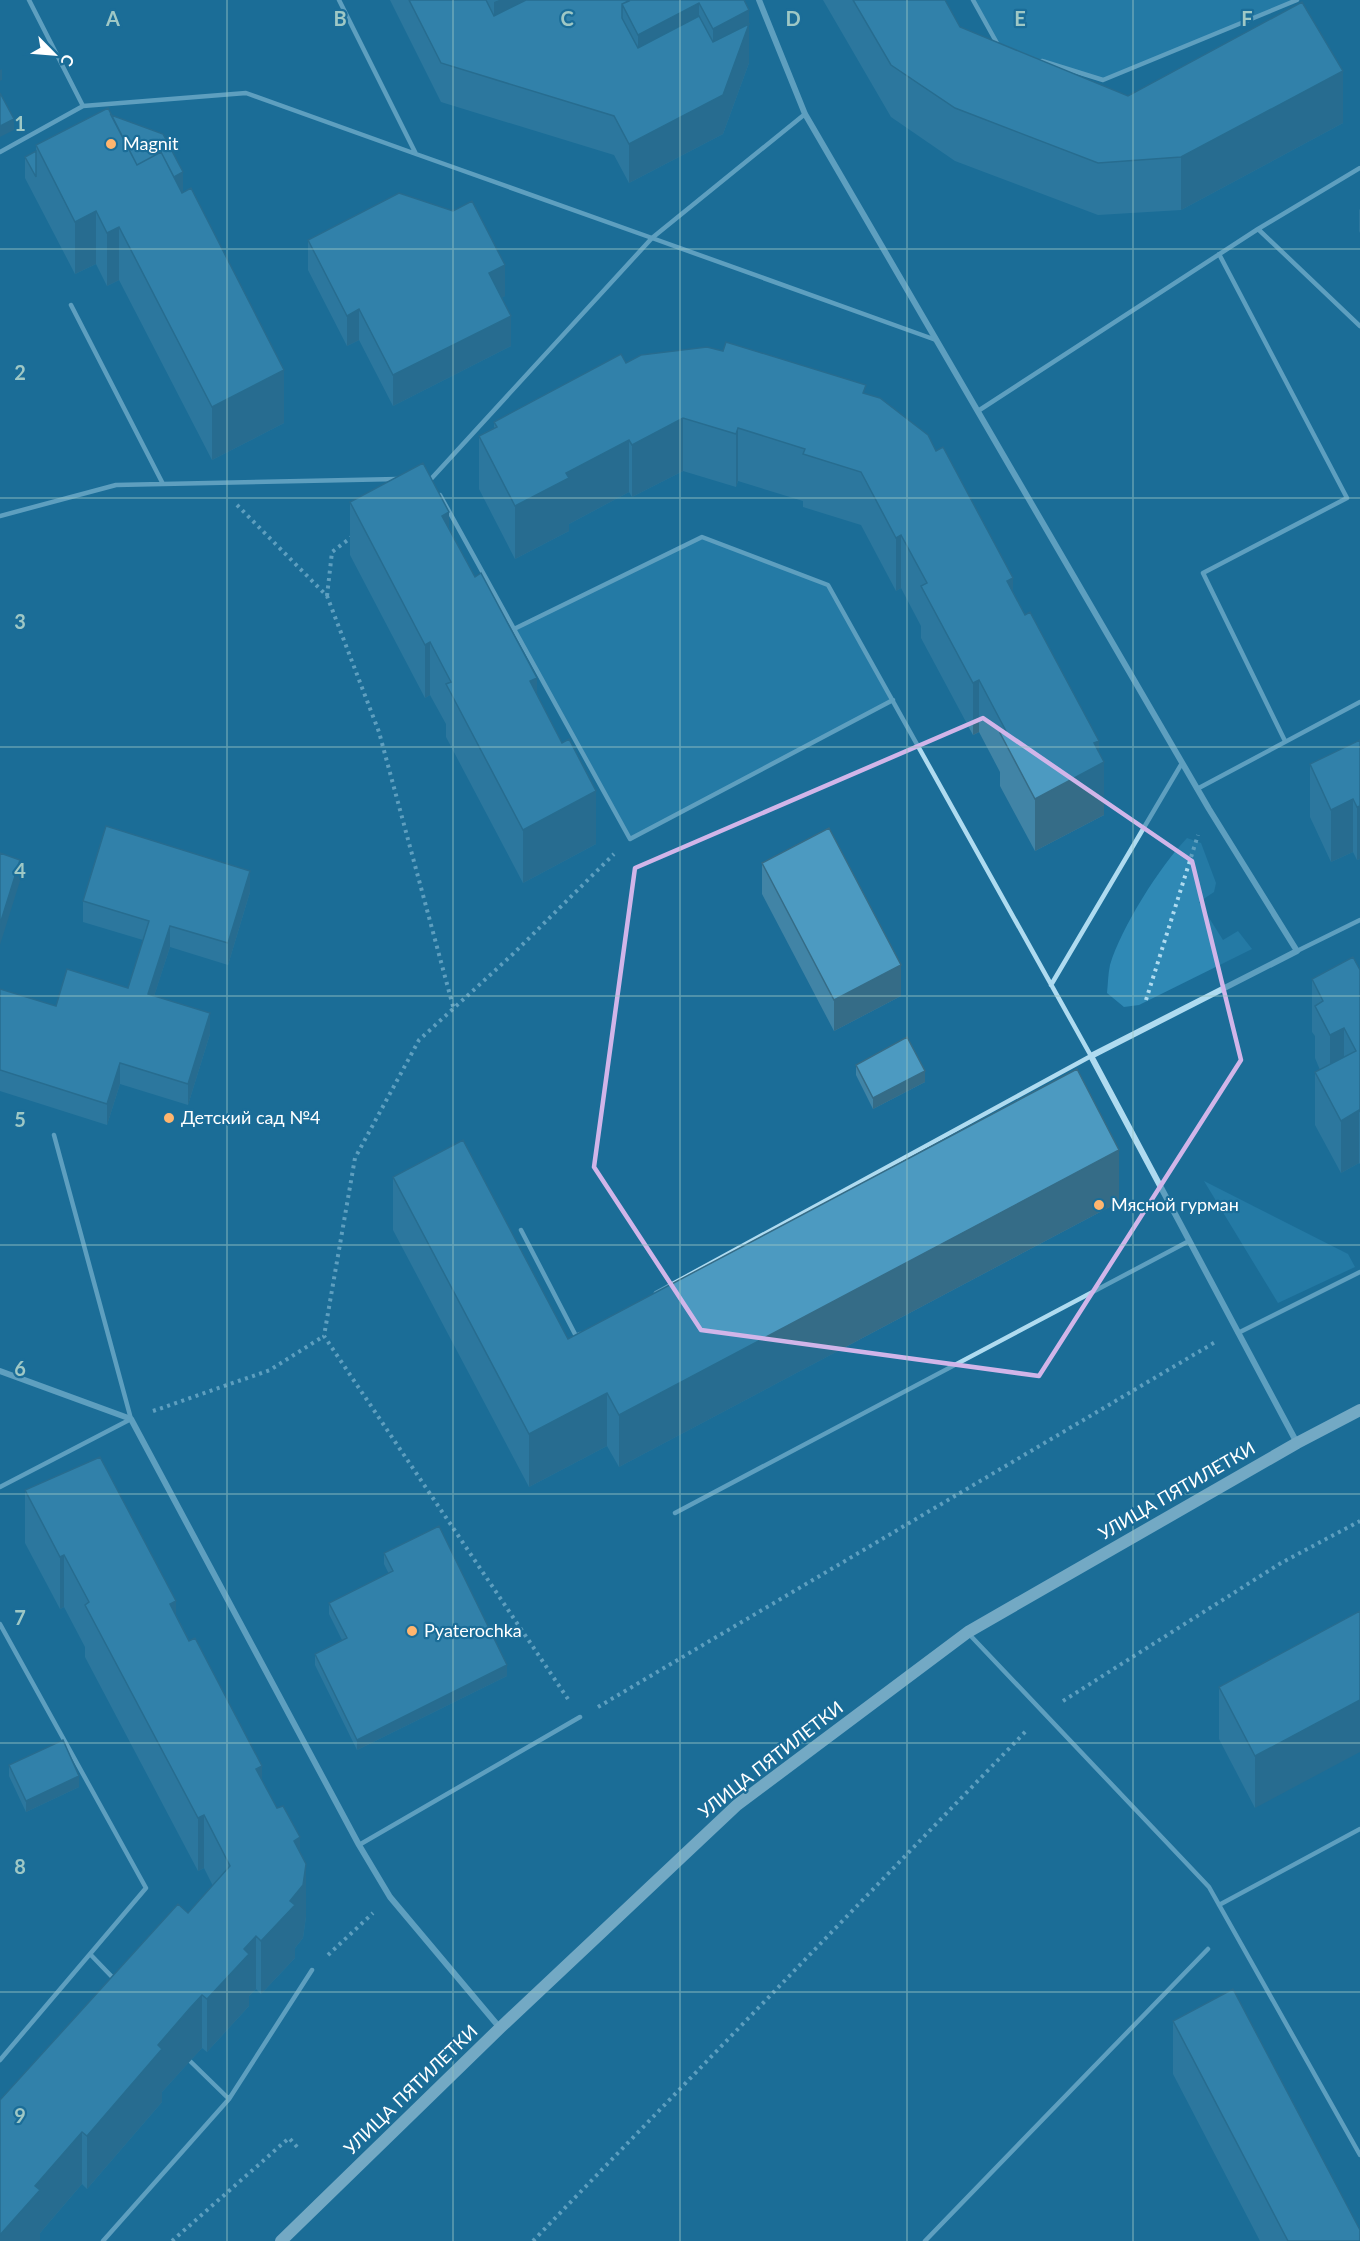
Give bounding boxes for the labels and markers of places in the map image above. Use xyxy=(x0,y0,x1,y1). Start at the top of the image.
place label: Magnit xyxy=(123,132,179,154)
marker: Magnit xyxy=(104,137,118,151)
place label: Детский сад №4 xyxy=(181,1106,321,1128)
marker: Детский сад №4 xyxy=(162,1111,176,1125)
place label: Мясной гурман xyxy=(1111,1193,1239,1215)
marker: Мясной гурман xyxy=(1092,1198,1106,1212)
place label: Pyaterochka xyxy=(424,1619,522,1641)
marker: Pyaterochka xyxy=(405,1624,419,1638)

